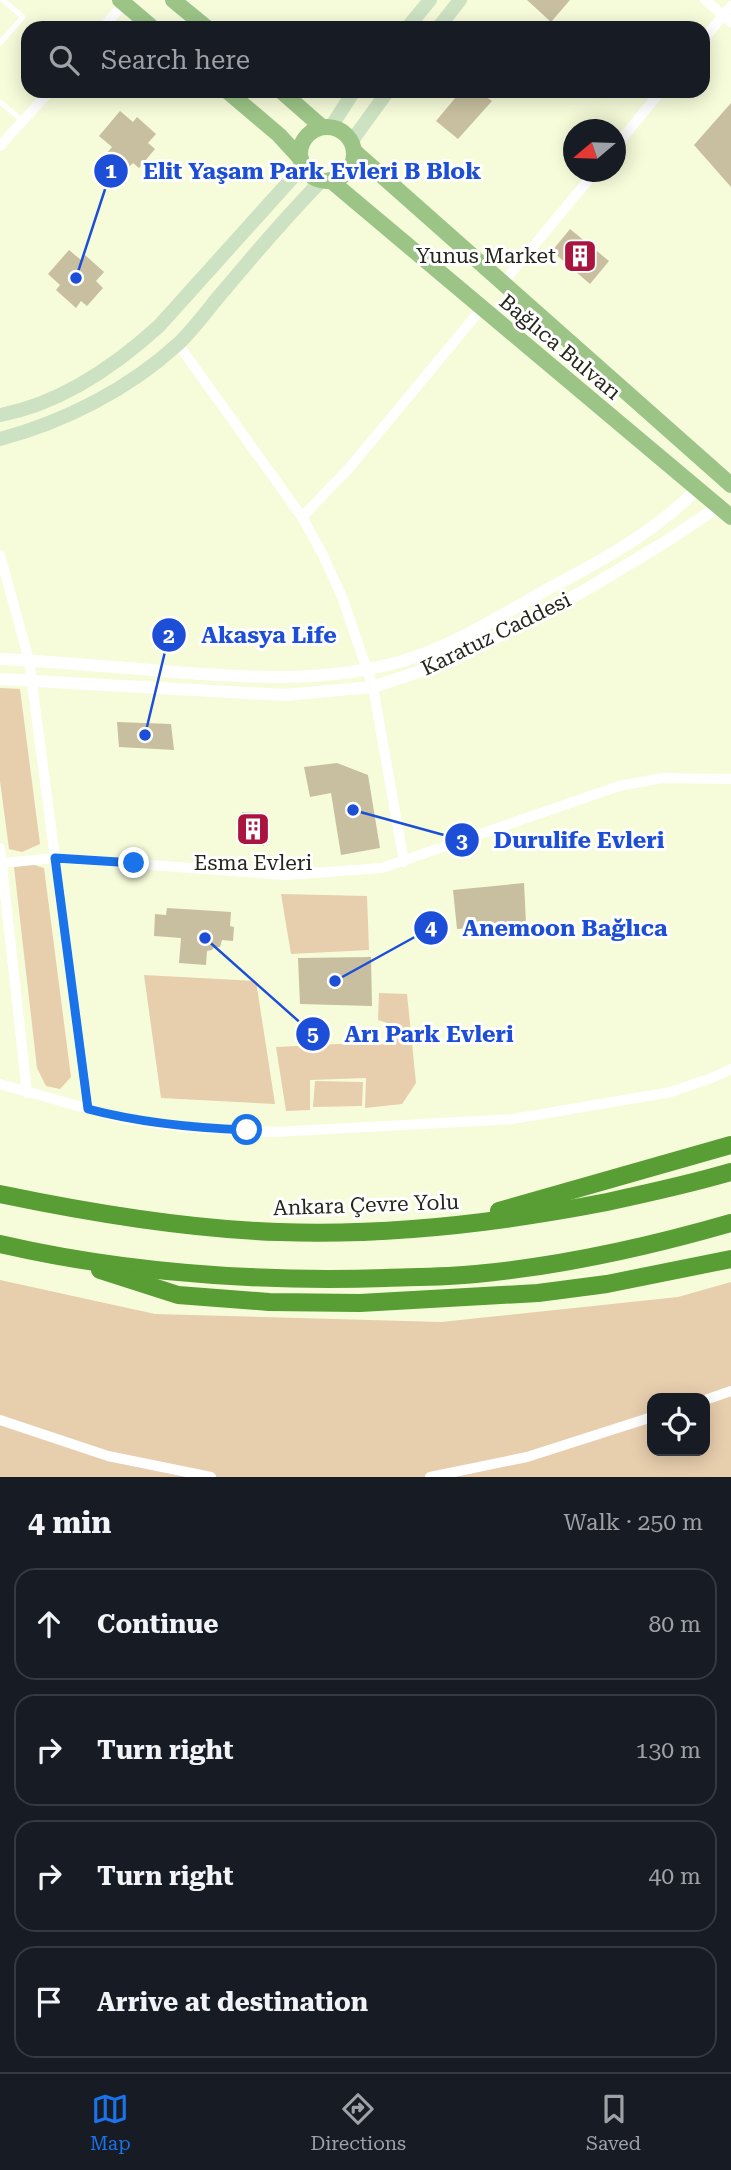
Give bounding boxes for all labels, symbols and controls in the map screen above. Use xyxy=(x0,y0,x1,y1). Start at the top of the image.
search box xyxy=(21,21,710,98)
icon: search xyxy=(45,41,83,79)
text: Search here xyxy=(101,45,250,75)
north arrow xyxy=(563,119,626,182)
callout: Elit Yaşam Park Evleri B Blok xyxy=(94,149,495,193)
text: Elit Yaşam Park Evleri B Blok xyxy=(143,158,481,185)
text: 1 xyxy=(105,159,117,183)
building icon: Yunus Market xyxy=(561,237,599,275)
place label: Yunus Market xyxy=(416,244,556,268)
street label: Bağlıca Bulvarı xyxy=(495,289,626,405)
street label: Karatuz Caddesi xyxy=(417,587,575,681)
callout: Akasya Life xyxy=(152,613,350,657)
text: Akasya Life xyxy=(201,622,337,649)
text: 2 xyxy=(163,624,175,648)
building icon: Esma Evleri xyxy=(234,810,272,848)
callout: Durulife Evleri xyxy=(444,818,678,862)
text: Durulife Evleri xyxy=(494,827,665,854)
text: 3 xyxy=(456,829,468,853)
route end xyxy=(118,847,149,878)
place label: Esma Evleri xyxy=(194,851,312,875)
callout: Anemoon Bağlıca xyxy=(414,906,682,950)
text: Anemoon Bağlıca xyxy=(463,915,668,942)
text: 4 xyxy=(425,916,437,940)
callout: Arı Park Evleri xyxy=(295,1012,527,1056)
text: Arı Park Evleri xyxy=(344,1021,514,1048)
text: 5 xyxy=(307,1022,319,1046)
route start xyxy=(231,1114,262,1145)
street label: Ankara Çevre Yolu xyxy=(273,1190,459,1220)
map controls xyxy=(647,1393,710,1456)
button: locate xyxy=(647,1393,710,1456)
text: 4 min xyxy=(28,1505,111,1540)
text: Walk · 250 m xyxy=(564,1509,703,1536)
icon: ahead xyxy=(30,1605,68,1643)
text: Continue xyxy=(97,1609,219,1639)
text: 80 m xyxy=(648,1611,701,1638)
icon: right xyxy=(30,1731,68,1769)
text: Turn right xyxy=(97,1735,233,1765)
text: 130 m xyxy=(636,1737,701,1764)
icon: right xyxy=(30,1857,68,1895)
text: Turn right xyxy=(97,1861,233,1891)
text: 40 m xyxy=(648,1863,701,1890)
icon: arrive xyxy=(30,1983,68,2021)
text: Arrive at destination xyxy=(97,1987,368,2017)
tab: Map xyxy=(90,2090,131,2155)
tab: Directions xyxy=(310,2090,406,2155)
tab: Saved xyxy=(586,2090,641,2155)

